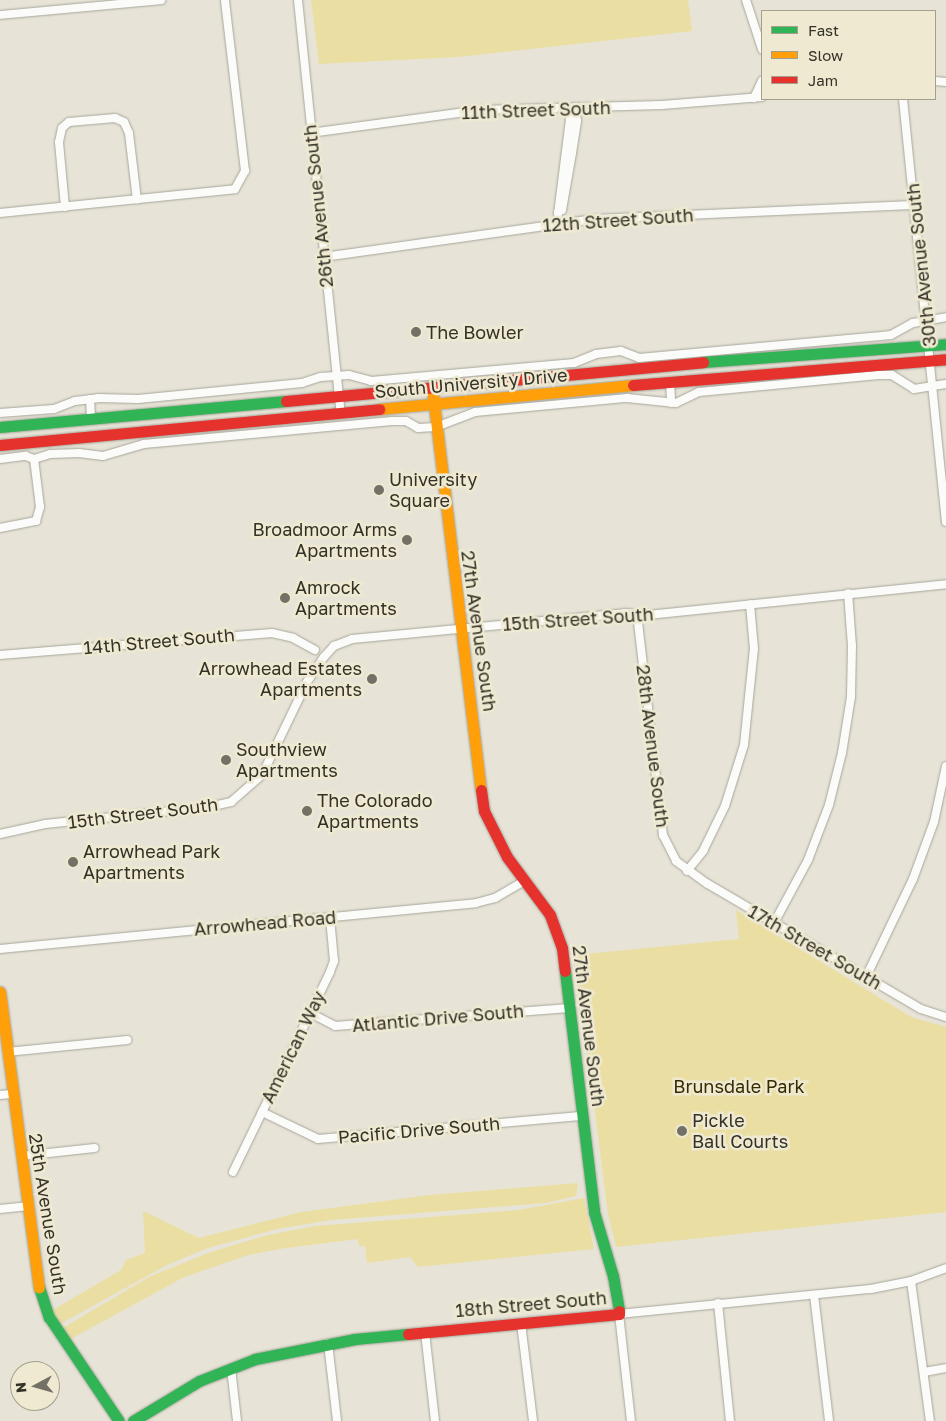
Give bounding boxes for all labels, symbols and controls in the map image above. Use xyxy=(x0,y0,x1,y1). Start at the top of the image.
legend xyxy=(761,10,936,100)
text: Fast xyxy=(808,21,839,39)
text: Slow xyxy=(808,46,843,64)
text: Jam xyxy=(808,71,838,89)
street label: 11th Street South xyxy=(461,97,611,123)
street label: 26th Avenue South xyxy=(299,124,337,288)
street label: 30th Avenue South xyxy=(902,182,940,348)
street label: 12th Street South xyxy=(542,204,694,236)
place label: The Bowler xyxy=(426,321,523,343)
marker: The Bowler xyxy=(410,326,422,338)
street label: South University Drive xyxy=(374,364,568,402)
place label: University Square xyxy=(389,469,477,512)
marker: University Square xyxy=(373,484,385,496)
place label: Broadmoor Arms Apartments xyxy=(252,519,397,562)
marker: Broadmoor Arms Apartments xyxy=(401,534,413,546)
street label: 27th Avenue South xyxy=(457,549,501,713)
place label: Amrock Apartments xyxy=(295,577,397,620)
marker: Amrock Apartments xyxy=(279,592,291,604)
street label: 15th Street South xyxy=(502,603,654,635)
street label: 14th Street South xyxy=(82,624,236,658)
place label: Arrowhead Estates Apartments xyxy=(199,658,362,701)
street label: 28th Avenue South xyxy=(632,663,674,829)
marker: Arrowhead Estates Apartments xyxy=(366,673,378,685)
place label: Southview Apartments xyxy=(236,739,338,782)
marker: Southview Apartments xyxy=(220,754,232,766)
place label: The Colorado Apartments xyxy=(317,790,432,832)
street label: 15th Street South xyxy=(67,793,219,833)
marker: The Colorado Apartments xyxy=(301,805,313,817)
place label: Arrowhead Park Apartments xyxy=(83,841,220,884)
marker: Arrowhead Park Apartments xyxy=(67,856,79,868)
street label: 17th Street South xyxy=(745,900,885,994)
street label: Arrowhead Road xyxy=(193,906,337,940)
street label: 27th Avenue South xyxy=(568,944,610,1108)
street label: American Way xyxy=(256,987,330,1107)
street label: Atlantic Drive South xyxy=(351,1000,525,1036)
park label: Brunsdale Park xyxy=(673,1075,805,1097)
place label: Pickle Ball Courts xyxy=(692,1110,788,1152)
street label: Pacific Drive South xyxy=(337,1112,501,1148)
marker: Pickle Ball Courts xyxy=(676,1125,688,1137)
street label: 25th Avenue South xyxy=(25,1132,71,1296)
street label: 18th Street South xyxy=(454,1287,608,1321)
north arrow xyxy=(10,1361,60,1411)
text: N xyxy=(12,1381,30,1394)

